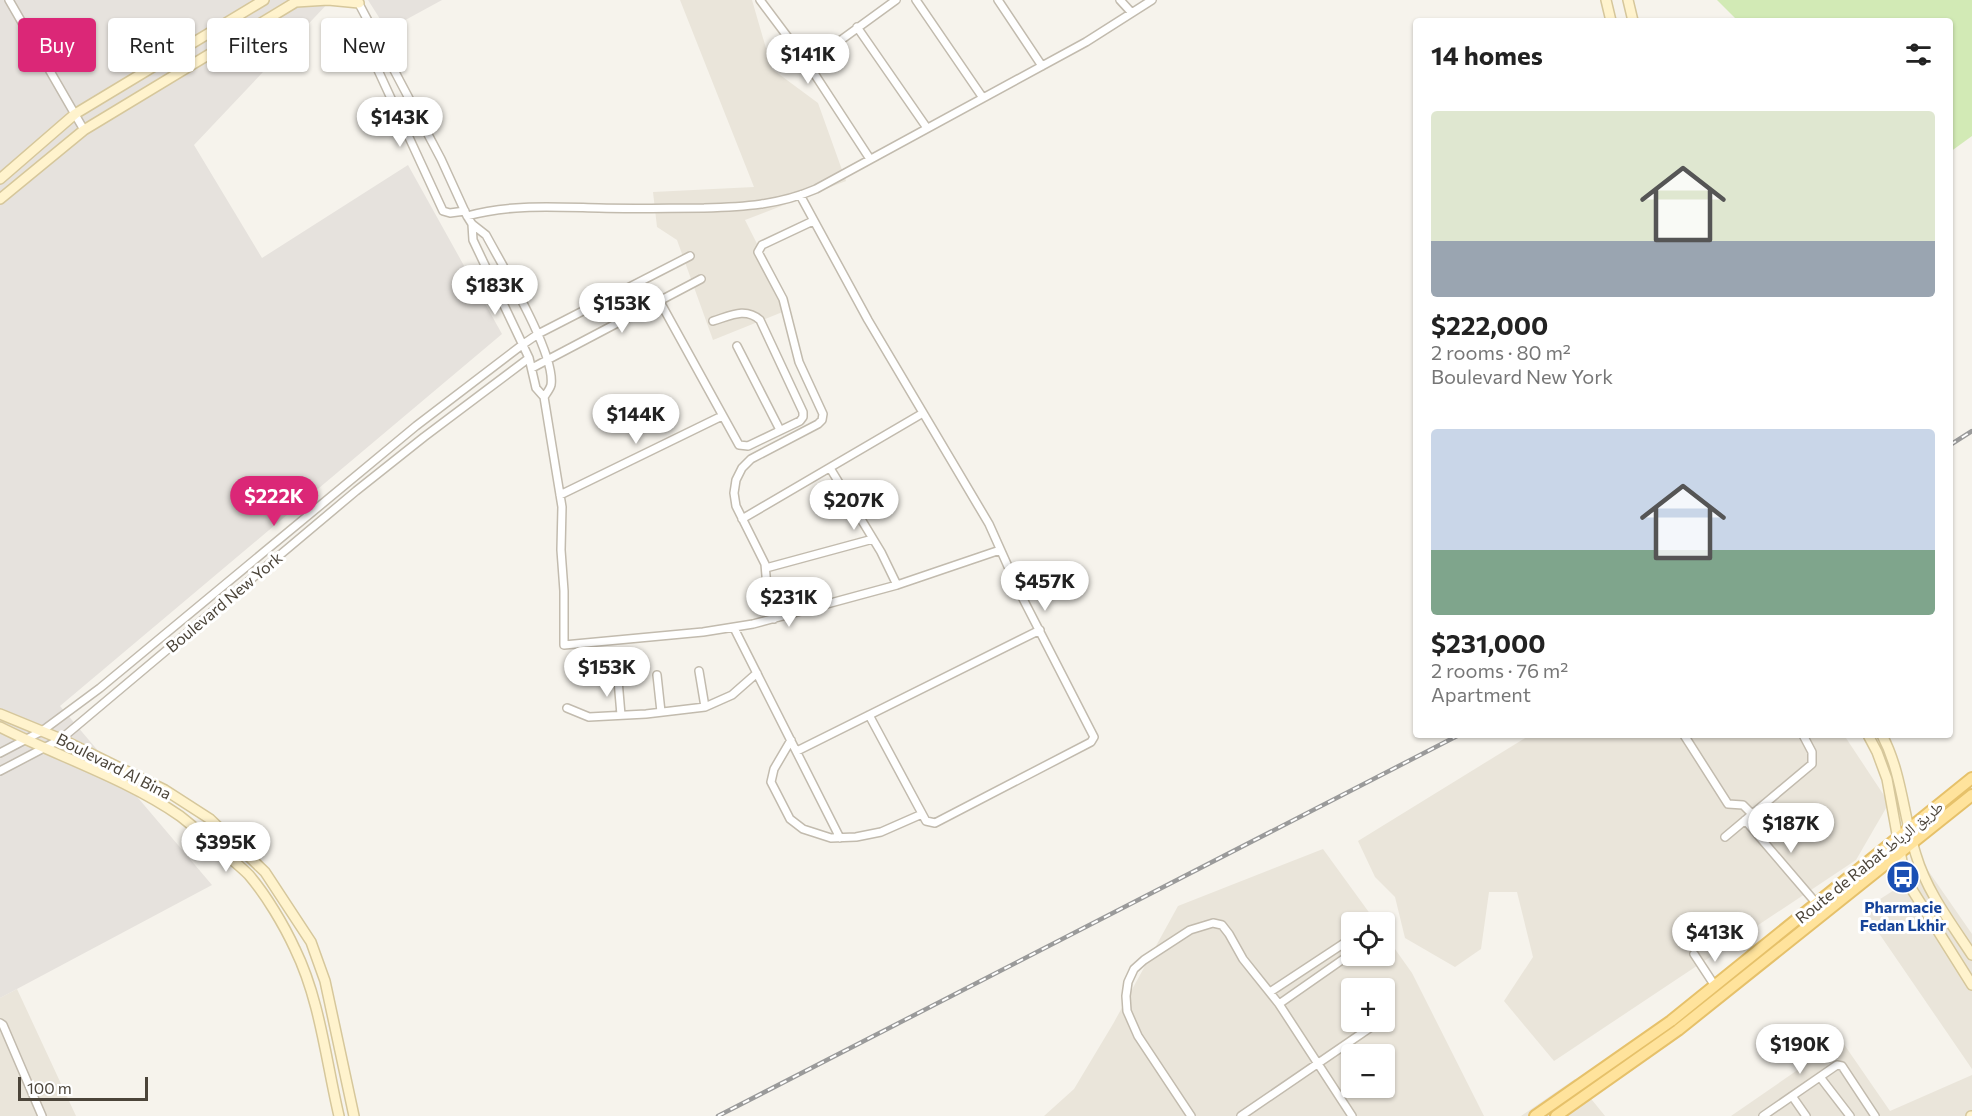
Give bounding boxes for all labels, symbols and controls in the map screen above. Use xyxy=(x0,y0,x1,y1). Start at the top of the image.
chip: Buy xyxy=(18,18,96,72)
chip: Rent xyxy=(108,18,195,72)
chip: Filters xyxy=(207,18,309,72)
chip: New xyxy=(321,18,407,72)
pin: $141K xyxy=(766,34,850,85)
icon: filters xyxy=(1902,38,1935,71)
text: 14 homes xyxy=(1431,39,1543,70)
text: $141K xyxy=(780,41,836,65)
pin: $143K xyxy=(358,97,442,148)
text: $143K xyxy=(371,104,429,128)
icon: home xyxy=(1629,150,1737,258)
pin: $183K xyxy=(453,265,537,316)
text: $183K xyxy=(466,272,524,296)
pin: $153K xyxy=(580,283,664,334)
text: $153K xyxy=(593,290,651,314)
text: $222,000 xyxy=(1431,309,1548,340)
text: 2 rooms · 80 m² xyxy=(1431,340,1571,364)
text: Boulevard New York xyxy=(1431,364,1613,388)
pin: $144K xyxy=(594,394,678,445)
text: $144K xyxy=(606,401,666,425)
icon: home xyxy=(1629,468,1737,576)
pin: $222K xyxy=(232,476,316,527)
pin: $207K xyxy=(812,480,896,531)
text: $222K xyxy=(244,483,304,507)
text: $207K xyxy=(824,487,884,511)
street label: Boulevard New York xyxy=(162,547,286,656)
pin: $457K xyxy=(1003,561,1087,612)
text: $457K xyxy=(1015,568,1075,592)
pin: $231K xyxy=(747,577,831,628)
text: $231K xyxy=(760,584,818,608)
text: $231,000 xyxy=(1431,627,1546,658)
pin: $153K xyxy=(565,647,649,698)
text: $153K xyxy=(578,654,636,678)
text: 2 rooms · 76 m² xyxy=(1431,658,1568,682)
text: Apartment xyxy=(1431,682,1531,706)
street label: Boulevard Al Bina xyxy=(54,728,175,803)
street label: Route de Rabat طريق الرباط xyxy=(1791,796,1947,928)
pin: $187K xyxy=(1749,803,1833,854)
text: $187K xyxy=(1762,810,1820,834)
pin: $395K xyxy=(184,822,268,873)
text: $395K xyxy=(195,829,257,853)
bus stop icon: Pharmacie Fedan Lkhir xyxy=(1885,859,1921,895)
place label: Pharmacie Fedan Lkhir xyxy=(1860,897,1947,934)
map controls xyxy=(1341,912,1395,1098)
button: locate xyxy=(1341,912,1395,966)
pin: $413K xyxy=(1673,912,1757,963)
text: $413K xyxy=(1686,919,1744,943)
button: + xyxy=(1341,978,1395,1032)
pin: $190K xyxy=(1758,1024,1842,1075)
text: $190K xyxy=(1770,1031,1830,1055)
button: − xyxy=(1341,1044,1395,1098)
scale bar xyxy=(18,1074,148,1102)
text: 100 m xyxy=(27,1078,72,1097)

